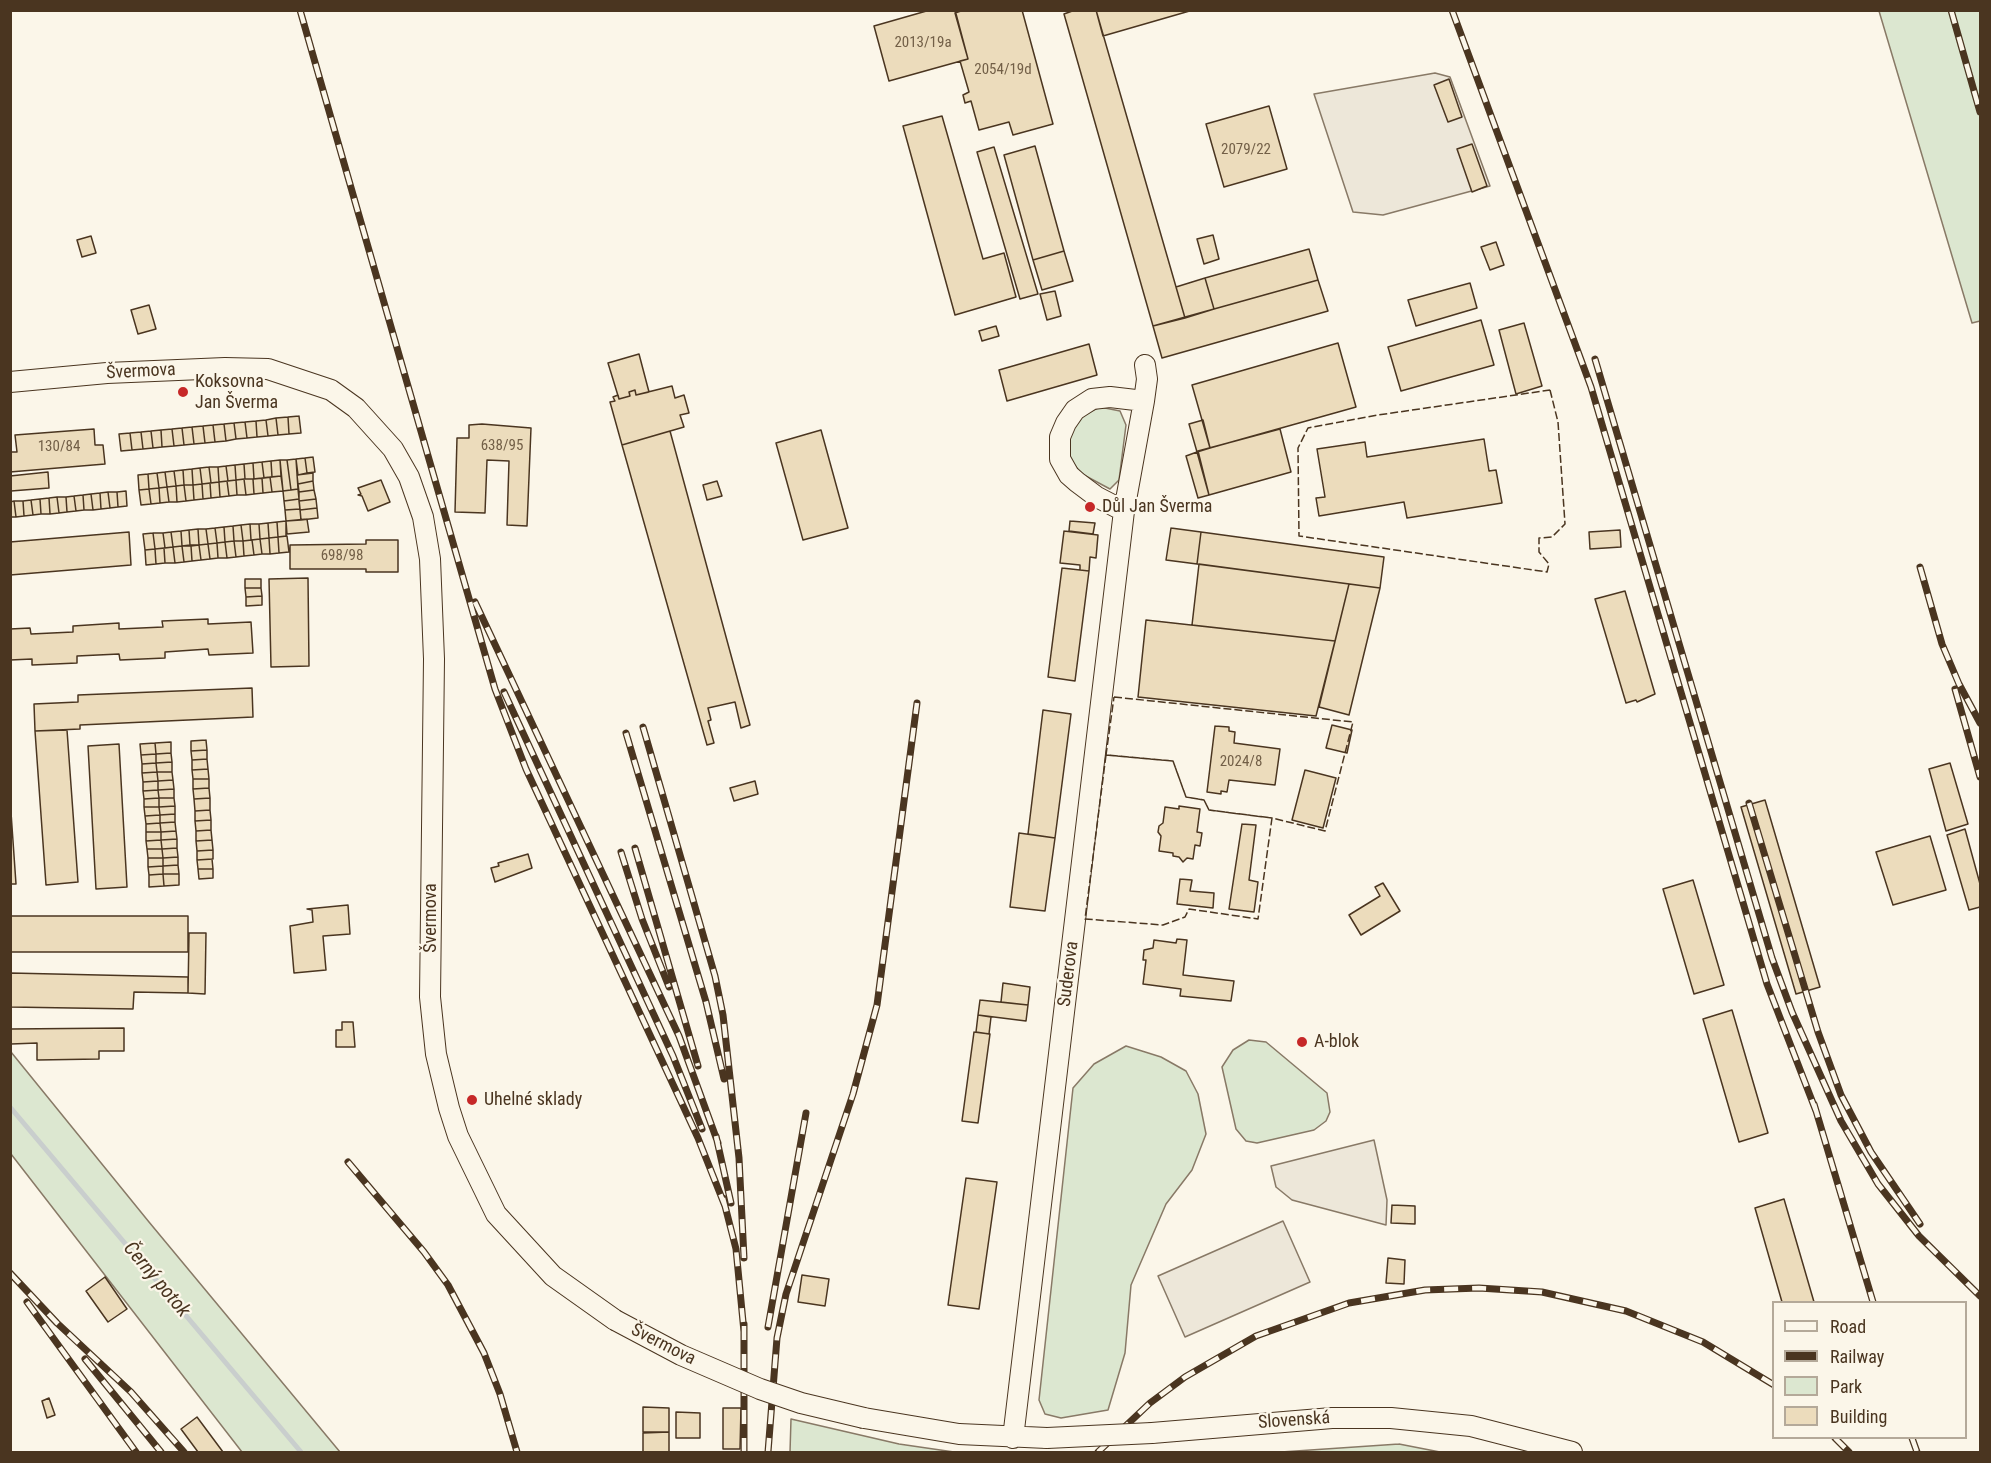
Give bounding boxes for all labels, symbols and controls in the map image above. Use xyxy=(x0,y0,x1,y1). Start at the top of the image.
house number: 2013/19a xyxy=(894,34,952,52)
house number: 2054/19d xyxy=(974,61,1032,79)
house number: 2079/22 xyxy=(1221,141,1271,159)
street label: Švermova xyxy=(106,359,176,385)
place label: Koksovna Jan Šverma xyxy=(195,371,278,413)
marker: Koksovna Jan Šverma xyxy=(176,385,190,399)
house number: 638/95 xyxy=(481,437,523,455)
house number: 130/84 xyxy=(38,438,80,456)
place label: Důl Jan Šverma xyxy=(1102,496,1212,518)
marker: Důl Jan Šverma xyxy=(1083,500,1097,514)
house number: 698/98 xyxy=(321,547,363,565)
house number: 2024/8 xyxy=(1220,753,1262,771)
street label: Švermova xyxy=(420,883,442,953)
street label: Suderova xyxy=(1054,940,1084,1008)
place label: A-blok xyxy=(1314,1031,1359,1053)
marker: A-blok xyxy=(1295,1035,1309,1049)
place label: Uhelné sklady xyxy=(484,1089,582,1111)
marker: Uhelné sklady xyxy=(465,1093,479,1107)
water label: Černý potok xyxy=(117,1237,195,1323)
legend xyxy=(1772,1301,1967,1439)
text: Road xyxy=(1830,1316,1866,1337)
street label: Švermova xyxy=(627,1320,699,1370)
text: Railway xyxy=(1830,1346,1884,1367)
text: Park xyxy=(1830,1376,1862,1397)
text: Building xyxy=(1830,1406,1887,1427)
street label: Slovenská xyxy=(1257,1408,1331,1434)

